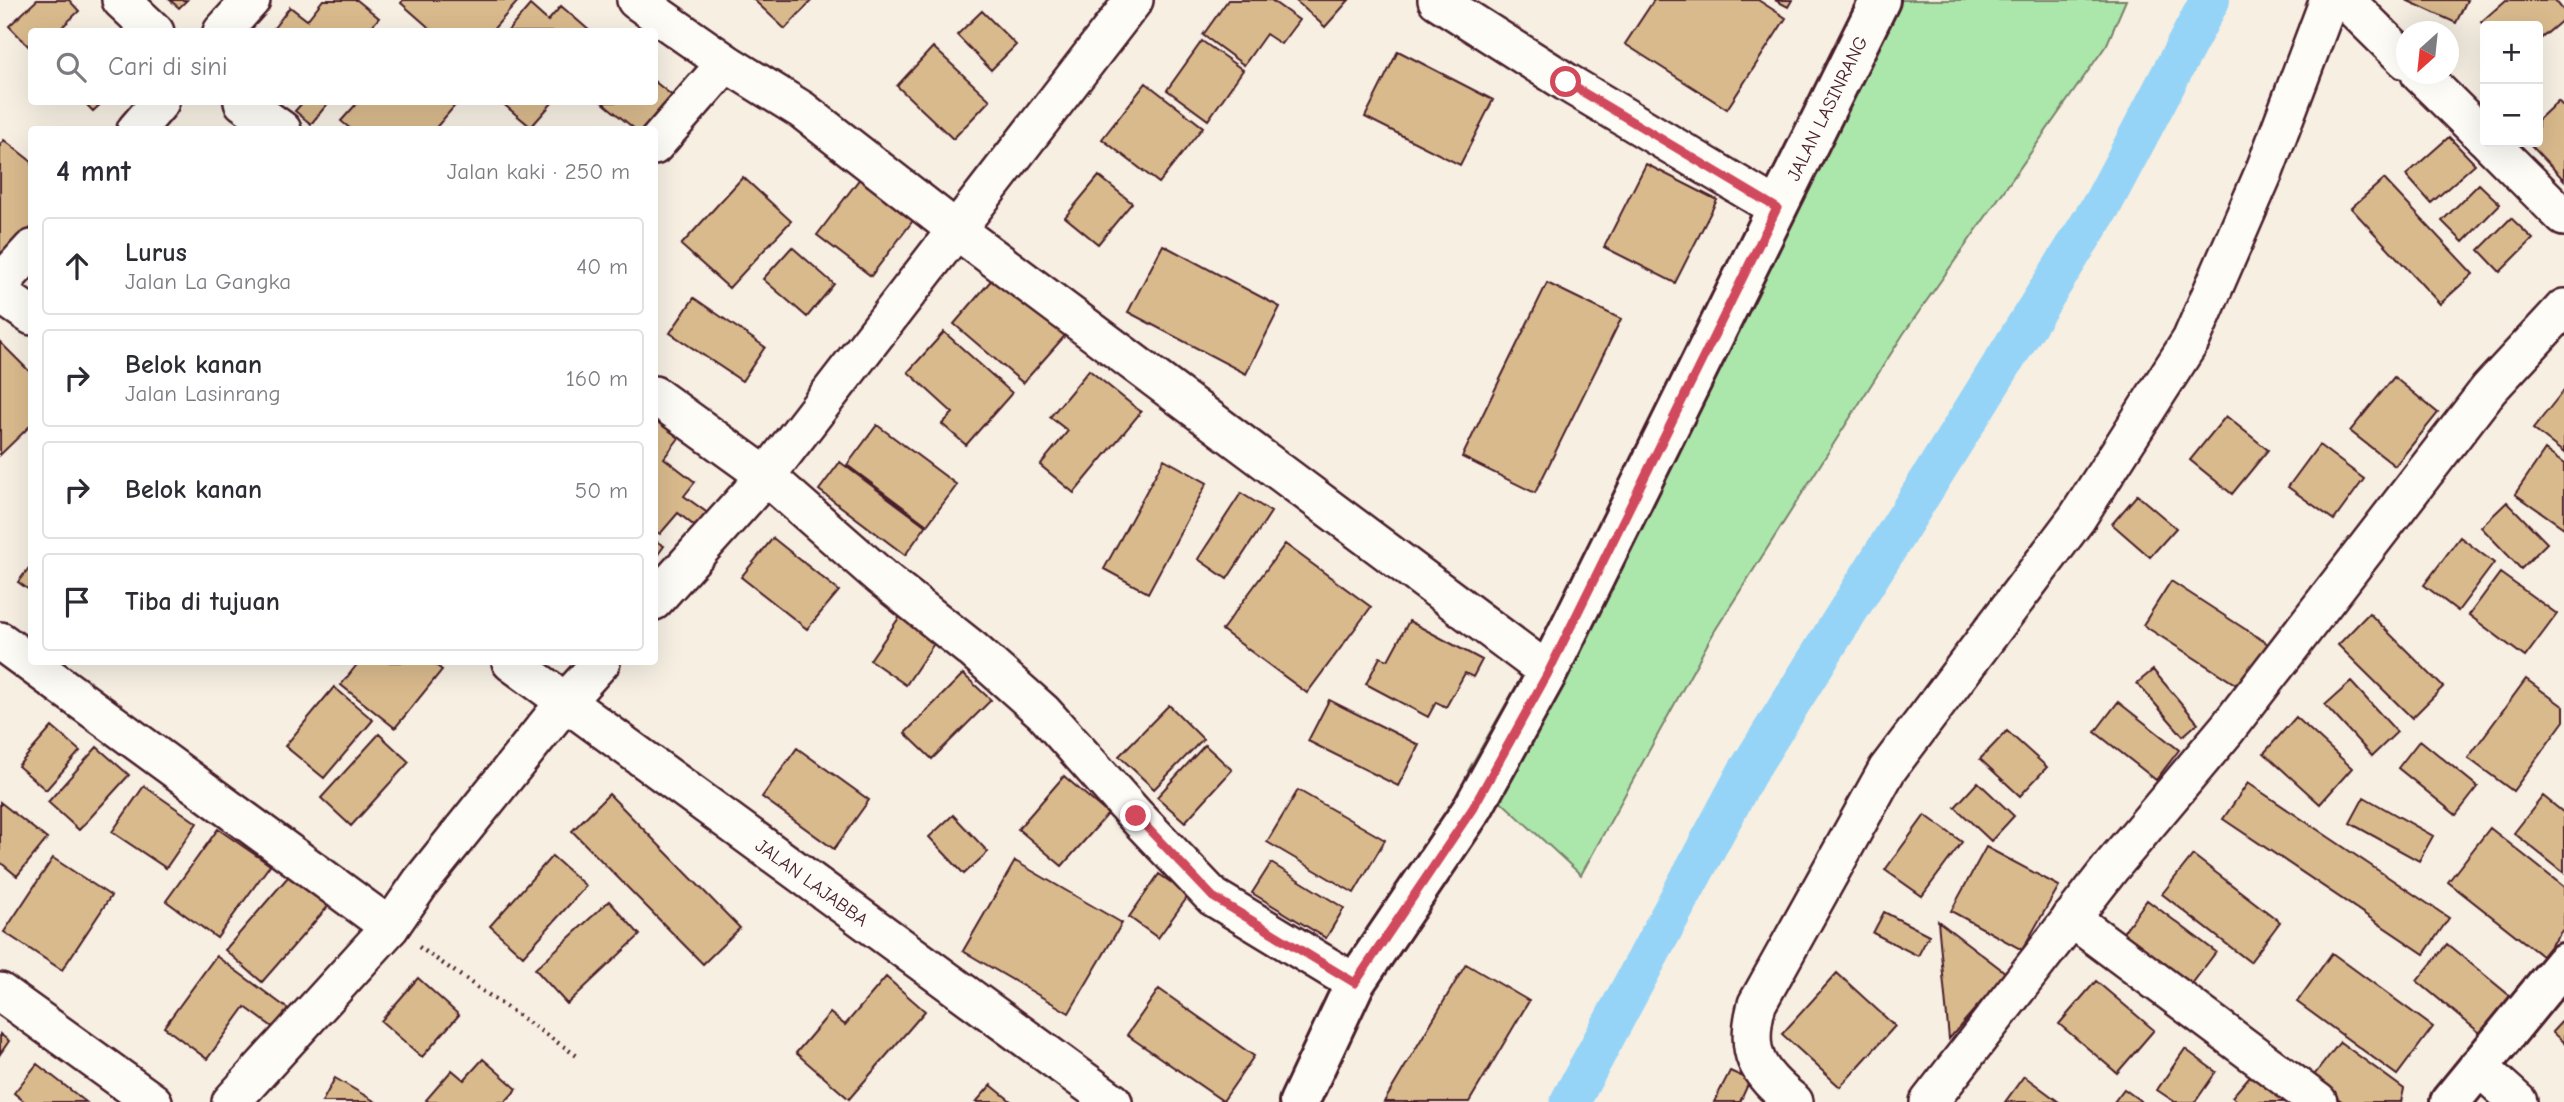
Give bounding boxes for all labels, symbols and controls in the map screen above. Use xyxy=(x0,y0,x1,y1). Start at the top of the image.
north arrow xyxy=(2396,21,2459,84)
map controls xyxy=(2480,21,2543,147)
button: + xyxy=(2480,21,2543,84)
search box xyxy=(28,28,658,105)
street label: JALAN LASINRANG xyxy=(1783,32,1873,184)
icon: search xyxy=(52,48,90,86)
text: Cari di sini xyxy=(108,52,228,82)
route start xyxy=(1550,66,1581,97)
button: − xyxy=(2480,84,2543,147)
text: 4 mnt xyxy=(56,154,131,189)
text: Jalan kaki · 250 m xyxy=(447,158,630,185)
text: Lurus xyxy=(125,238,187,268)
icon: ahead xyxy=(58,247,96,285)
text: 40 m xyxy=(576,253,628,280)
text: Jalan La Gangka xyxy=(125,268,291,295)
text: Belok kanan xyxy=(125,350,262,380)
icon: right xyxy=(58,359,96,397)
text: 160 m xyxy=(566,365,628,392)
text: Jalan Lasinrang xyxy=(125,380,281,407)
icon: right xyxy=(58,471,96,509)
text: Belok kanan xyxy=(125,475,262,505)
text: 50 m xyxy=(575,477,628,504)
icon: arrive xyxy=(58,583,96,621)
text: Tiba di tujuan xyxy=(125,587,280,617)
route end xyxy=(1120,800,1151,831)
street label: JALAN LAJABBA xyxy=(751,834,872,931)

